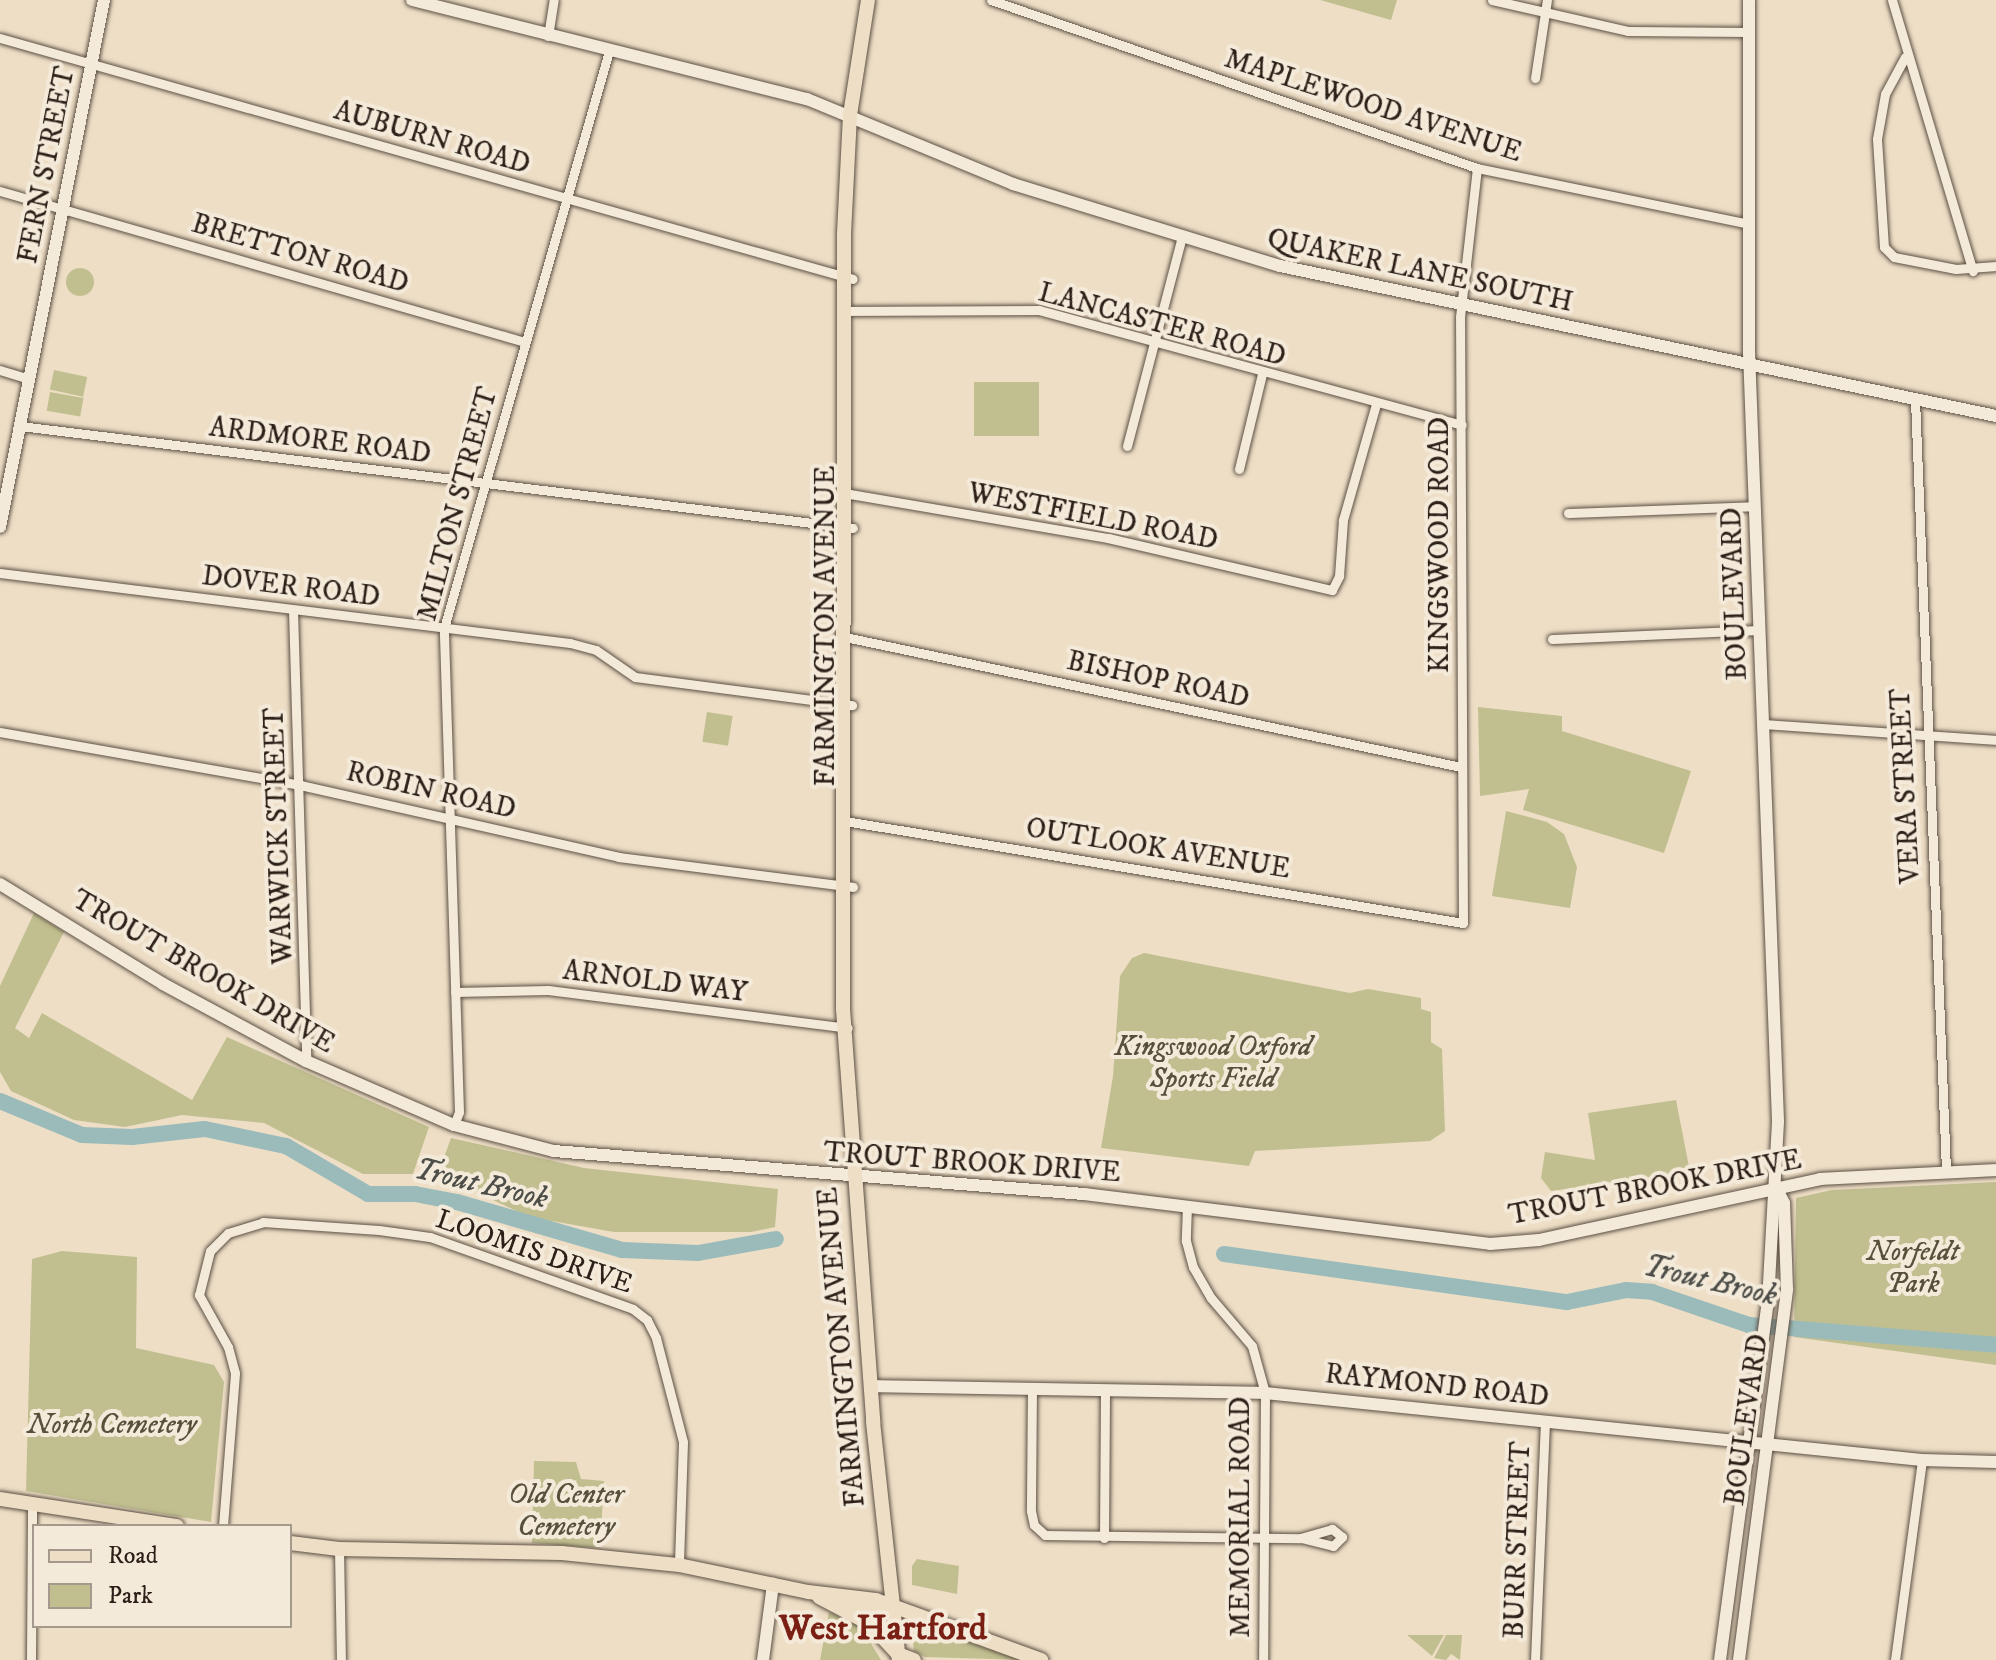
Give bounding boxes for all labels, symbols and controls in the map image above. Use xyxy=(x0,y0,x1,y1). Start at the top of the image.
street label: MAPLEWOOD AVENUE xyxy=(1220,42,1526,170)
street label: FERN STREET xyxy=(11,64,83,266)
street label: AUBURN ROAD xyxy=(330,94,534,182)
street label: BRETTON ROAD xyxy=(188,207,412,301)
street label: QUAKER LANE SOUTH xyxy=(1264,222,1576,320)
street label: LANCASTER ROAD xyxy=(1035,276,1289,374)
street label: MILTON STREET xyxy=(411,384,505,624)
street label: ARDMORE ROAD xyxy=(207,411,433,471)
street label: KINGSWOOD ROAD xyxy=(1423,417,1457,673)
street label: FARMINGTON AVENUE xyxy=(809,466,843,786)
street label: WESTFIELD ROAD xyxy=(965,476,1221,558)
street label: BOULEVARD xyxy=(1715,507,1755,681)
street label: DOVER ROAD xyxy=(200,559,382,615)
street label: BISHOP ROAD xyxy=(1064,644,1252,716)
street label: VERA STREET xyxy=(1884,688,1928,884)
street label: WARWICK STREET xyxy=(258,707,300,965)
street label: ROBIN ROAD xyxy=(343,755,519,827)
street label: OUTLOOK AVENUE xyxy=(1024,812,1292,886)
street label: TROUT BROOK DRIVE xyxy=(66,883,340,1061)
street label: ARNOLD WAY xyxy=(561,954,749,1010)
park label: Kingswood Oxford Sports Field xyxy=(1114,1030,1312,1096)
street label: TROUT BROOK DRIVE xyxy=(822,1136,1122,1190)
street label: TROUT BROOK DRIVE xyxy=(1506,1143,1804,1233)
water label: Trout Brook xyxy=(411,1152,551,1218)
street label: FARMINGTON AVENUE xyxy=(811,1186,873,1508)
street label: LOOMIS DRIVE xyxy=(431,1203,637,1301)
park label: Norfeldt Park xyxy=(1867,1235,1959,1301)
water label: Trout Brook xyxy=(1640,1249,1780,1315)
street label: BOULEVARD xyxy=(1718,1332,1776,1508)
street label: RAYMOND ROAD xyxy=(1323,1358,1551,1414)
street label: MEMORIAL ROAD xyxy=(1224,1396,1258,1638)
park label: North Cemetery xyxy=(28,1408,196,1442)
street label: BURR STREET xyxy=(1498,1441,1538,1639)
park label: Old Center Cemetery xyxy=(508,1478,624,1544)
legend xyxy=(32,1524,292,1628)
text: Road xyxy=(108,1541,158,1571)
text: Park xyxy=(108,1581,153,1611)
district label: West Hartford xyxy=(779,1607,987,1651)

